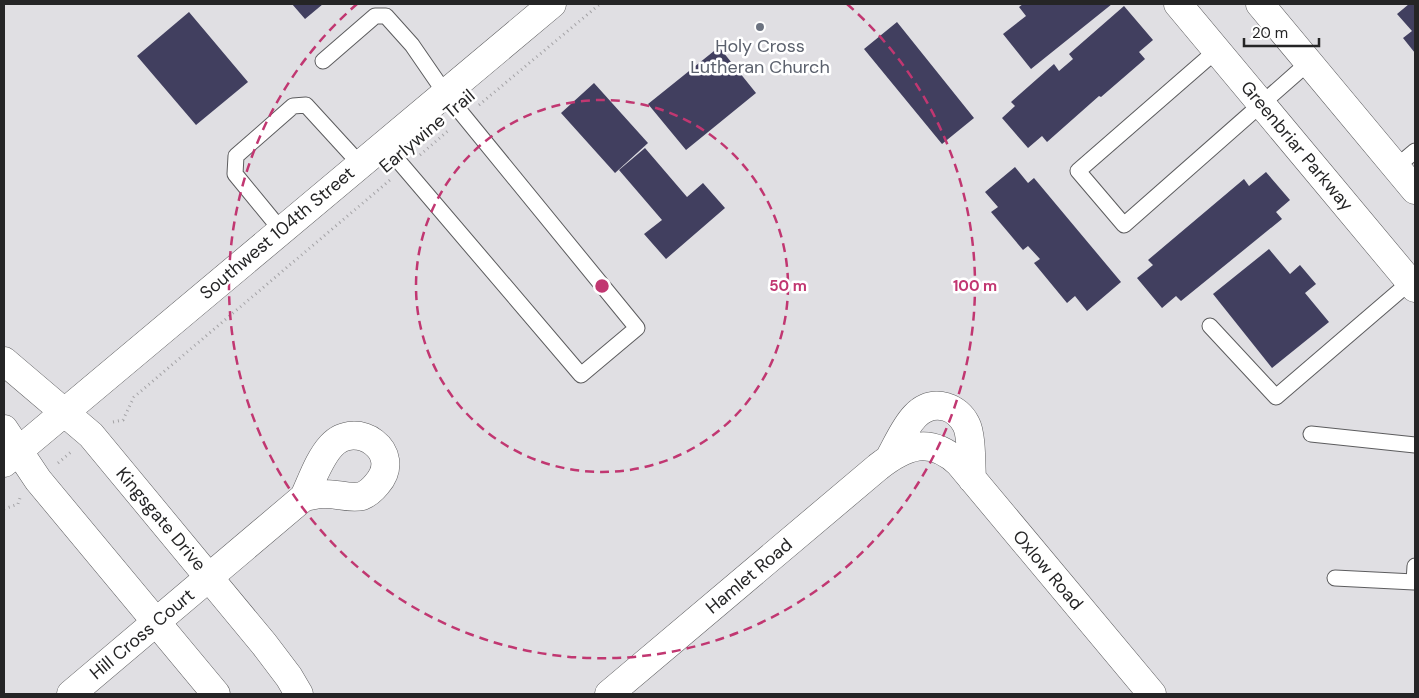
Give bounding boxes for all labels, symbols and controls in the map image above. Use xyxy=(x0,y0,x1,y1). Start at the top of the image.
scale bar xyxy=(1244,15,1319,47)
marker: Holy Cross Lutheran Church xyxy=(754,21,766,33)
text: 20 m xyxy=(1252,23,1288,43)
place label: Holy Cross Lutheran Church xyxy=(690,34,830,79)
street label: Greenbriar Parkway xyxy=(1236,76,1358,216)
street label: Earlywine Trail xyxy=(374,84,480,178)
street label: Southwest 104th Street xyxy=(195,161,359,305)
text: 50 m xyxy=(769,276,807,296)
text: 100 m xyxy=(953,276,997,296)
centre of rings xyxy=(593,277,611,295)
street label: Kingsgate Drive xyxy=(111,462,211,576)
street label: Oxlow Road xyxy=(1007,525,1089,615)
street label: Hamlet Road xyxy=(701,533,797,619)
street label: Hill Cross Court xyxy=(85,583,199,685)

